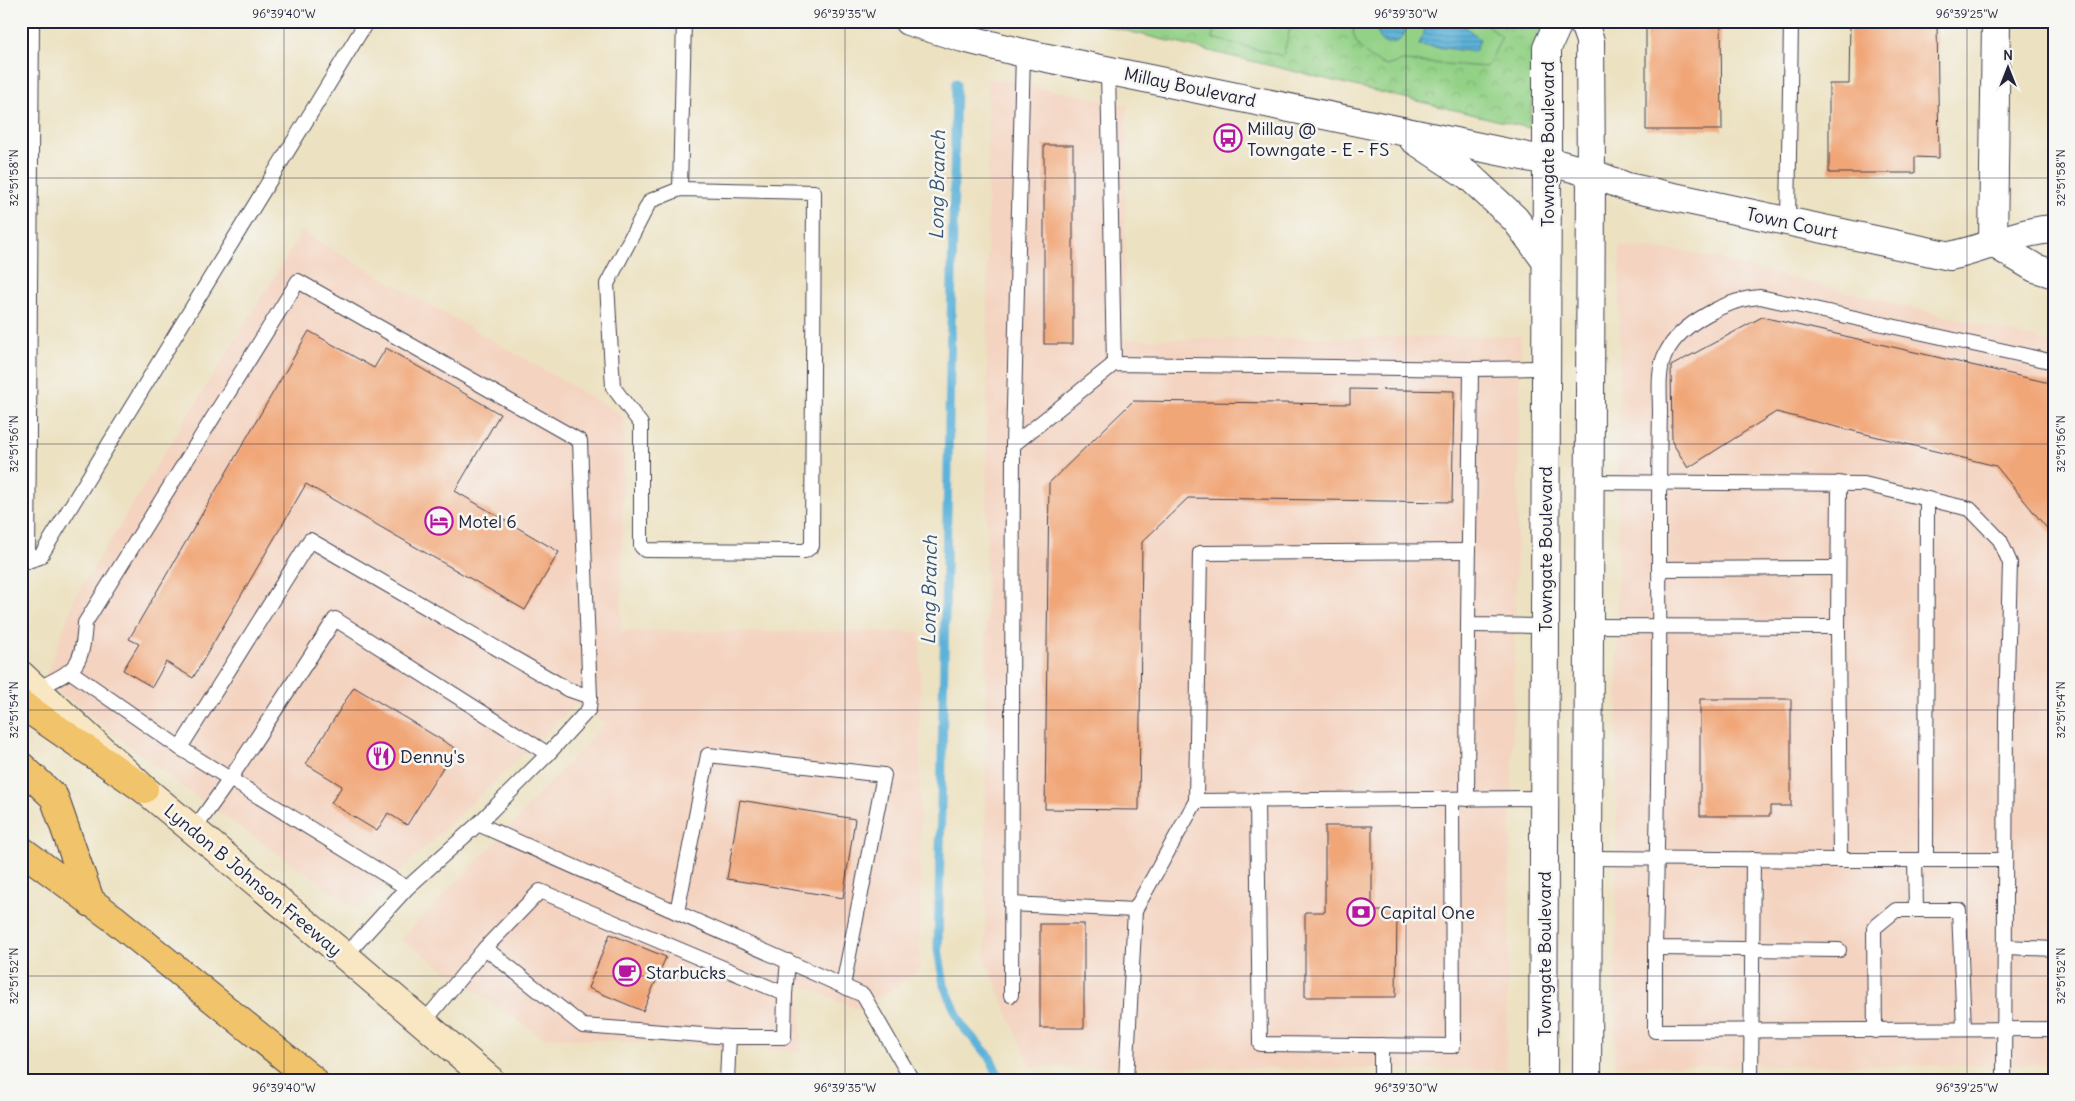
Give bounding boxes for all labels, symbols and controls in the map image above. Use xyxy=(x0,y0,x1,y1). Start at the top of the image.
text: 96°39'40"W xyxy=(252,6,316,21)
text: 96°39'35"W xyxy=(814,6,876,21)
text: 96°39'30"W xyxy=(1374,6,1438,21)
text: 96°39'25"W xyxy=(1936,6,1998,21)
north arrow xyxy=(1982,42,2032,92)
text: N xyxy=(2003,46,2013,64)
street label: Towngate Boulevard xyxy=(1536,61,1559,227)
street label: Millay Boulevard xyxy=(1122,62,1258,112)
place label: Millay @ Towngate - E - FS xyxy=(1247,117,1389,161)
bus stop icon: Millay @ Towngate - E - FS xyxy=(1213,123,1243,153)
water label: Long Branch xyxy=(924,129,950,240)
text: 32°51'58"N xyxy=(6,149,21,207)
text: 32°51'58"N xyxy=(2053,149,2068,207)
street label: Town Court xyxy=(1744,202,1840,244)
text: 32°51'56"N xyxy=(6,415,21,473)
text: 32°51'56"N xyxy=(2053,415,2068,473)
street label: Towngate Boulevard xyxy=(1534,466,1557,632)
hotel icon: Motel 6 xyxy=(424,506,454,536)
place label: Motel 6 xyxy=(458,510,517,533)
water label: Long Branch xyxy=(916,534,942,645)
text: 32°51'54"N xyxy=(6,681,21,739)
text: 32°51'54"N xyxy=(2053,681,2068,739)
restaurant icon: Denny's xyxy=(366,741,396,771)
place label: Denny's xyxy=(400,745,465,768)
street label: Lyndon B Johnson Freeway xyxy=(159,799,347,961)
street label: Towngate Boulevard xyxy=(1533,871,1556,1037)
bank icon: Capital One xyxy=(1346,897,1376,927)
place label: Capital One xyxy=(1380,901,1475,924)
text: 32°51'52"N xyxy=(6,947,21,1005)
text: 32°51'52"N xyxy=(2053,947,2068,1005)
cafe icon: Starbucks xyxy=(612,957,642,987)
place label: Starbucks xyxy=(646,961,726,984)
text: 96°39'40"W xyxy=(252,1080,316,1095)
text: 96°39'35"W xyxy=(814,1080,876,1095)
text: 96°39'30"W xyxy=(1374,1080,1438,1095)
text: 96°39'25"W xyxy=(1936,1080,1998,1095)

